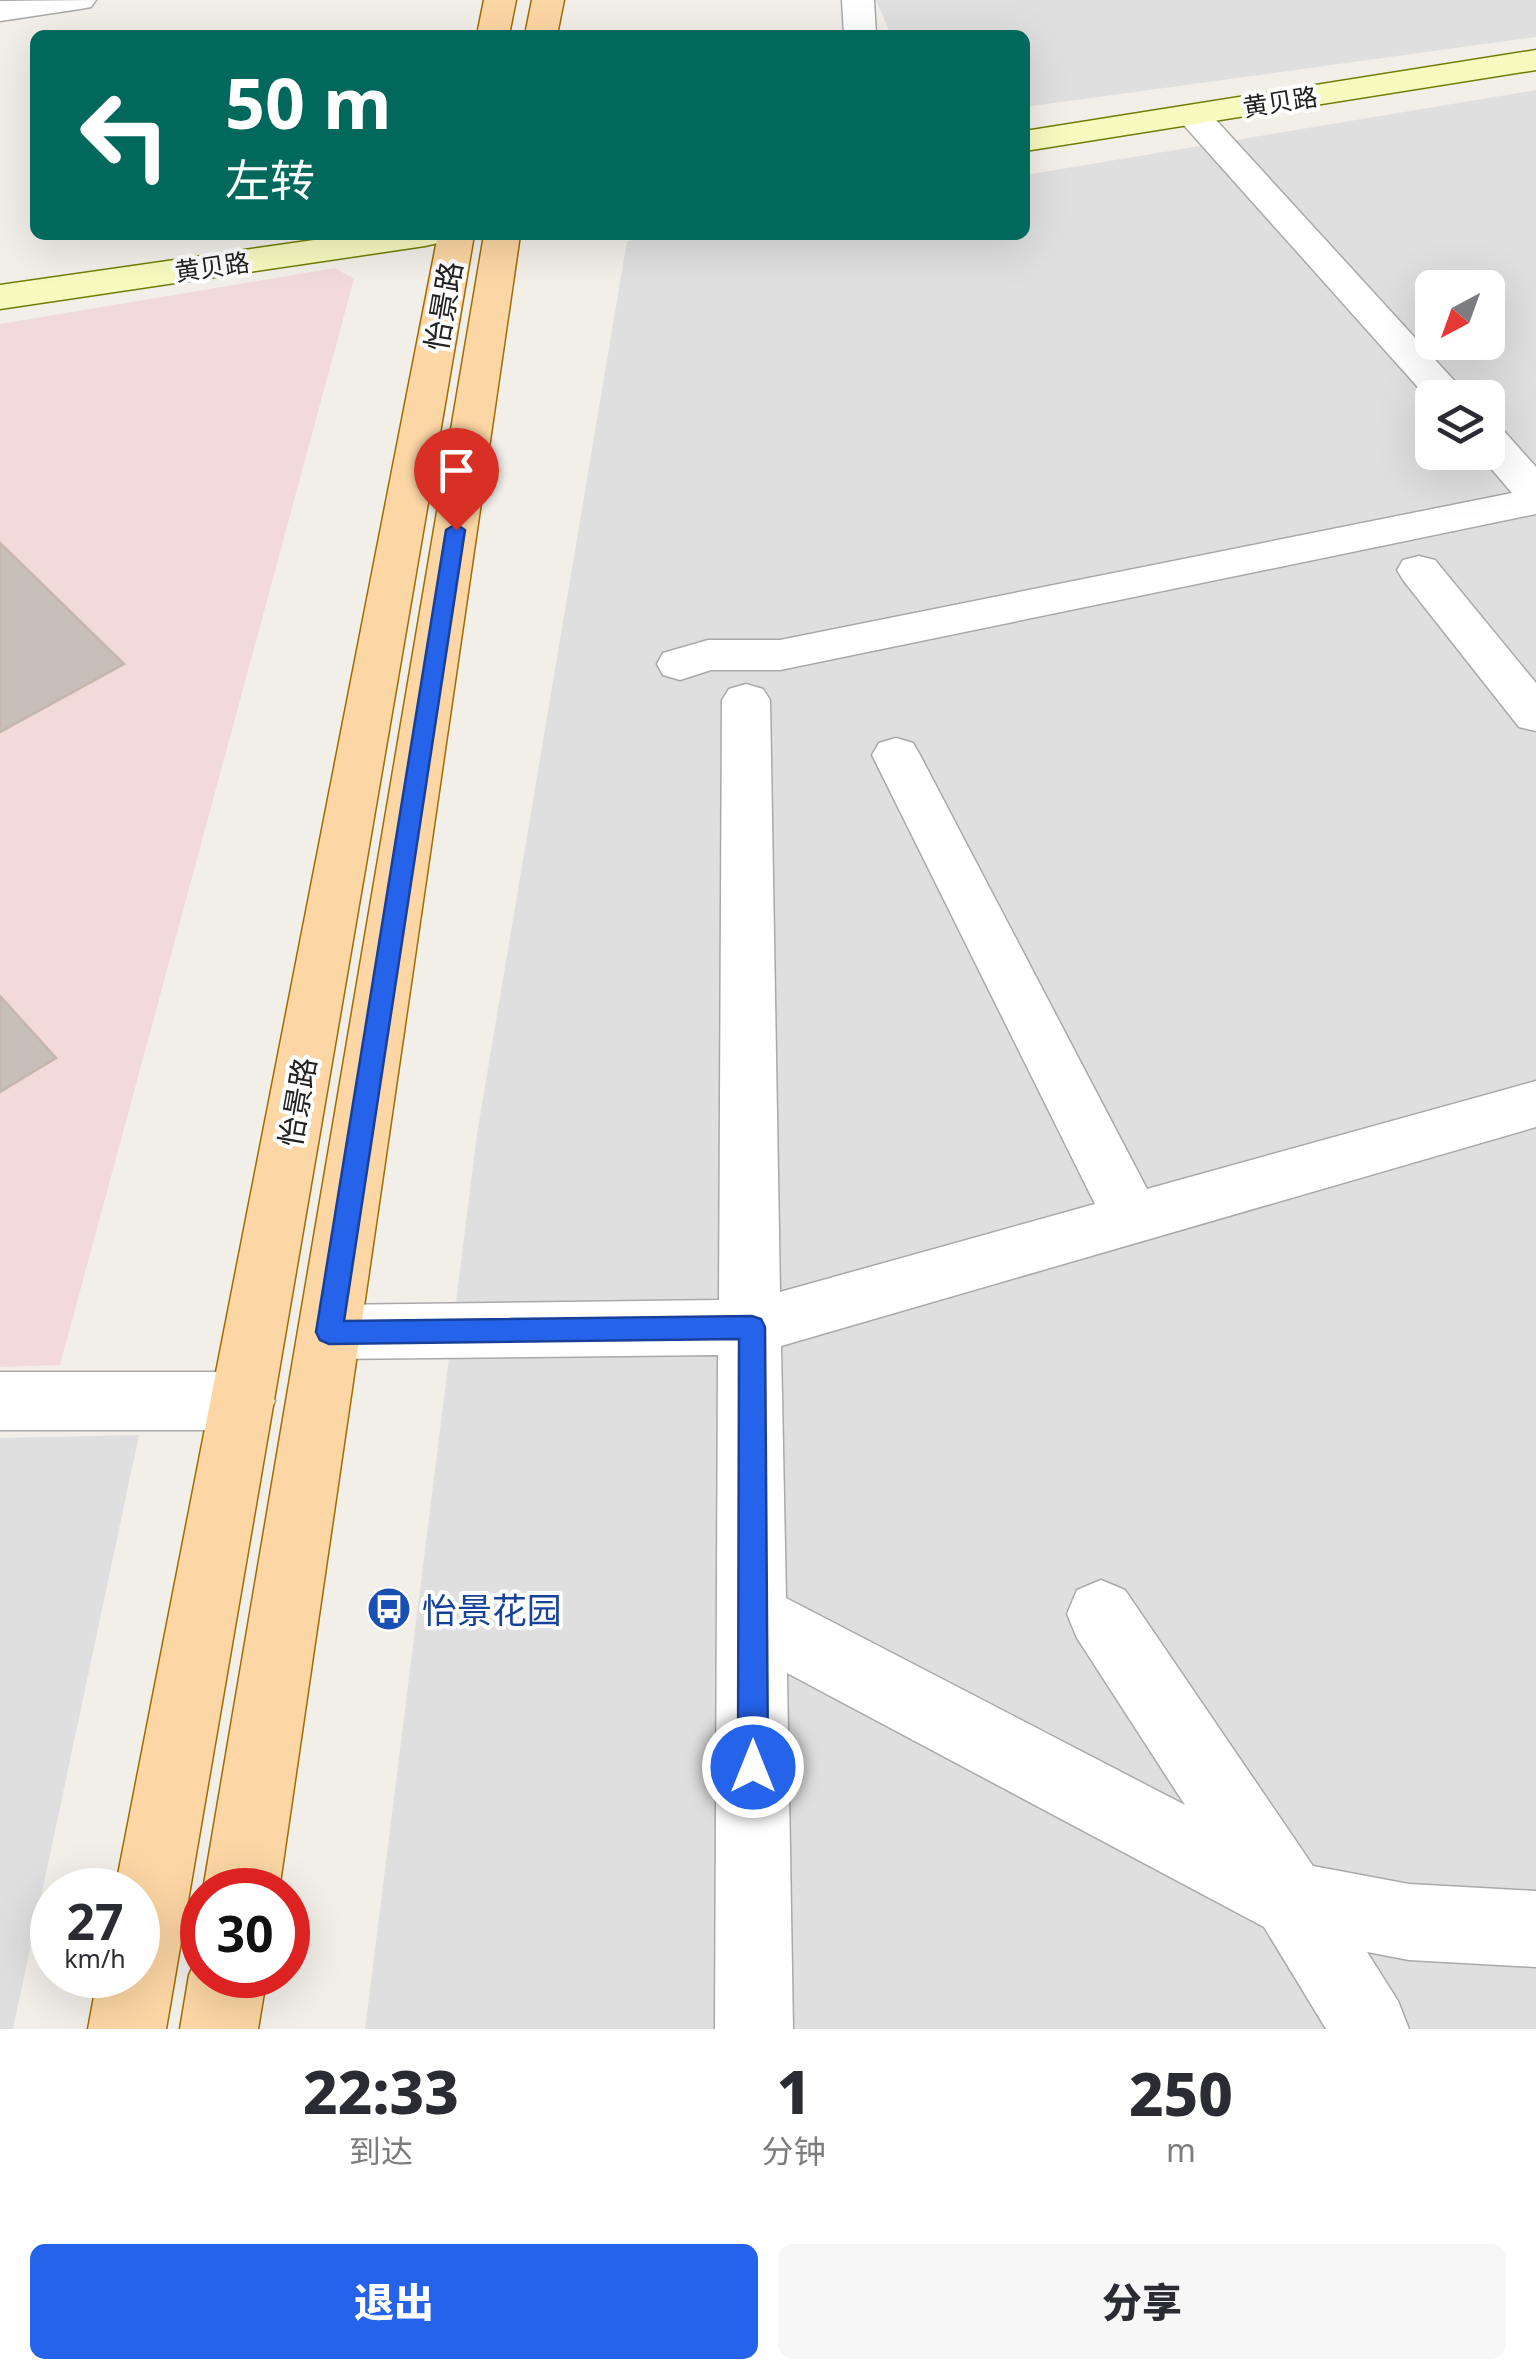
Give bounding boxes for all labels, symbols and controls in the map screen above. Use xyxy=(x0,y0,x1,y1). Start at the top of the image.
text: 50 m xyxy=(225,54,392,150)
icon: left xyxy=(60,70,190,200)
street label: 黄贝路 xyxy=(1240,78,1320,124)
text: 左转 xyxy=(225,149,315,210)
street label: 黄贝路 xyxy=(172,244,252,288)
street label: 怡景路 xyxy=(415,258,471,354)
north arrow xyxy=(1415,270,1505,360)
map controls xyxy=(1415,270,1505,470)
button: layers xyxy=(1415,380,1505,470)
pin xyxy=(414,428,499,531)
icon: arrive xyxy=(429,443,484,498)
street label: 怡景路 xyxy=(269,1054,325,1150)
bus stop icon: 怡景花园 xyxy=(366,1586,412,1632)
place label: 怡景花园 xyxy=(422,1586,562,1633)
position arrow xyxy=(701,1715,805,1819)
speed limit sign: 30 xyxy=(180,1868,310,1998)
text: 27 xyxy=(66,1887,124,1955)
text: km/h xyxy=(64,1941,126,1975)
text: 22:33 xyxy=(303,2050,459,2132)
text: 1 xyxy=(777,2050,811,2132)
text: 250 xyxy=(1129,2052,1233,2134)
text: m xyxy=(1166,2128,1196,2171)
text: 到达 xyxy=(349,2129,413,2172)
text: 分钟 xyxy=(762,2129,826,2172)
button: 退出 xyxy=(30,2244,758,2359)
button: 分享 xyxy=(778,2244,1506,2359)

